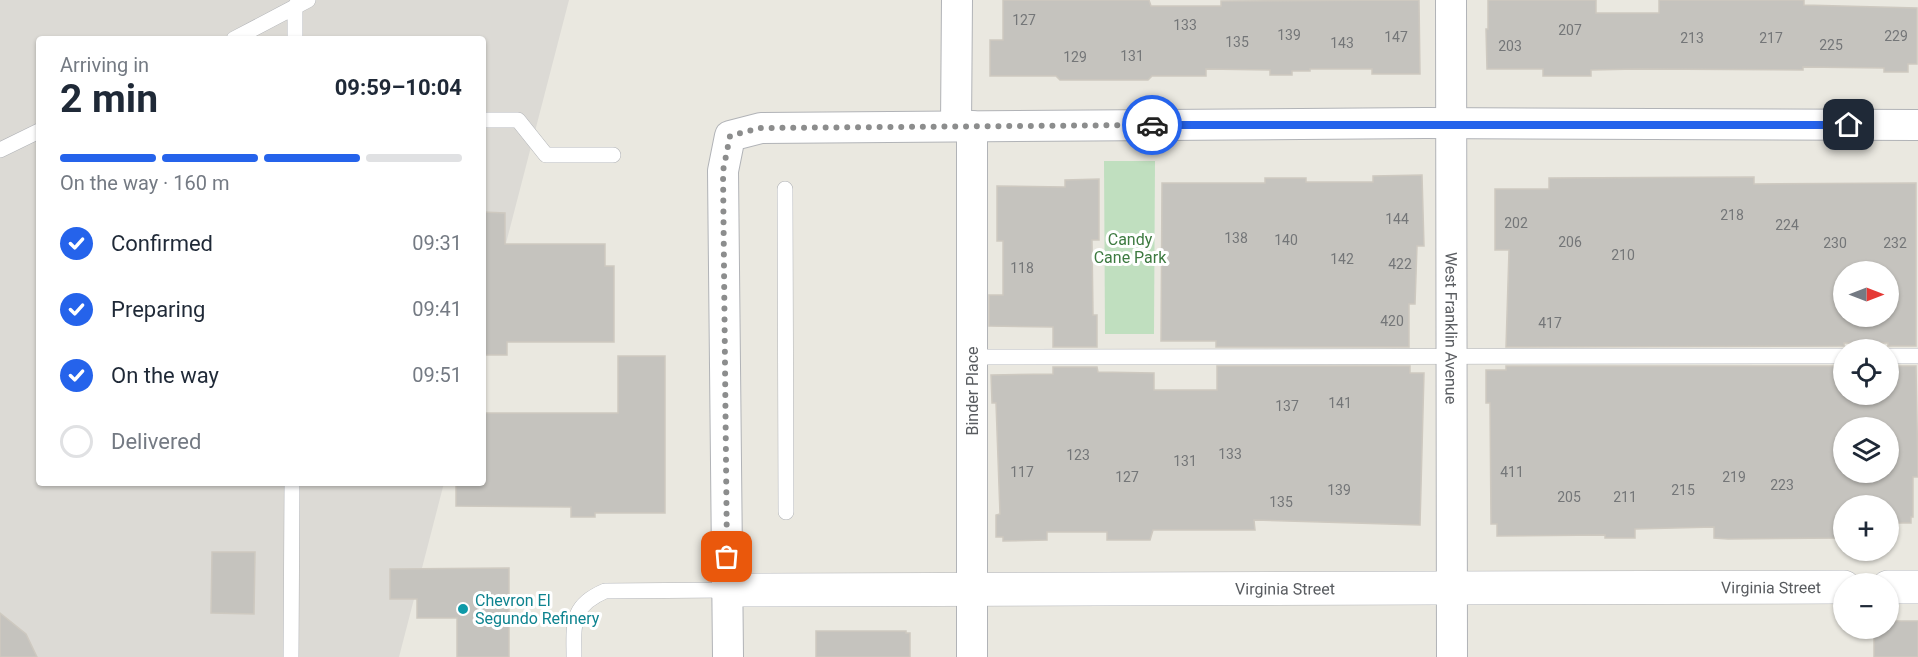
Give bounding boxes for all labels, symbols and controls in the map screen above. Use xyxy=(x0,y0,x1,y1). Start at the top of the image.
house number: 127 xyxy=(1012,12,1036,28)
house number: 133 xyxy=(1173,17,1197,33)
house number: 207 xyxy=(1558,22,1582,38)
house number: 139 xyxy=(1277,27,1301,43)
house number: 229 xyxy=(1884,28,1908,44)
house number: 147 xyxy=(1384,29,1408,45)
house number: 213 xyxy=(1680,30,1704,46)
house number: 217 xyxy=(1759,30,1783,46)
house number: 135 xyxy=(1225,34,1249,50)
house number: 143 xyxy=(1330,35,1354,51)
house number: 225 xyxy=(1819,37,1843,53)
house number: 203 xyxy=(1498,38,1522,54)
house number: 131 xyxy=(1120,48,1144,64)
house number: 129 xyxy=(1063,49,1087,65)
text: Arriving in xyxy=(60,53,149,77)
text: 09:59–10:04 xyxy=(335,75,462,100)
text: 2 min xyxy=(60,76,158,122)
courier xyxy=(1122,95,1182,155)
pin xyxy=(1823,99,1874,150)
icon: home xyxy=(1832,108,1865,141)
icon: car xyxy=(1136,109,1169,142)
text: On the way · 160 m xyxy=(60,171,229,195)
house number: 218 xyxy=(1720,207,1744,223)
house number: 144 xyxy=(1385,211,1409,227)
house number: 202 xyxy=(1504,215,1528,231)
house number: 224 xyxy=(1775,217,1799,233)
icon: check xyxy=(60,227,93,260)
park label: Candy Cane Park xyxy=(1094,230,1167,267)
house number: 138 xyxy=(1224,230,1248,246)
text: Confirmed xyxy=(111,231,213,256)
text: 09:31 xyxy=(412,231,462,255)
house number: 140 xyxy=(1274,232,1298,248)
house number: 206 xyxy=(1558,234,1582,250)
house number: 230 xyxy=(1823,235,1847,251)
house number: 232 xyxy=(1883,235,1907,251)
house number: 210 xyxy=(1611,247,1635,263)
house number: 142 xyxy=(1330,251,1354,267)
street label: West Franklin Avenue xyxy=(1442,252,1461,404)
house number: 422 xyxy=(1388,256,1412,272)
house number: 118 xyxy=(1010,260,1034,276)
north arrow xyxy=(1833,261,1899,327)
map controls xyxy=(1833,261,1899,639)
icon: check xyxy=(60,293,93,326)
text: Preparing xyxy=(111,297,205,322)
text: 09:41 xyxy=(412,297,462,321)
house number: 420 xyxy=(1380,313,1404,329)
house number: 417 xyxy=(1538,315,1562,331)
button: locate xyxy=(1833,339,1899,405)
street label: Binder Place xyxy=(963,346,982,436)
icon: check xyxy=(60,359,93,392)
text: On the way xyxy=(111,363,219,388)
text: 09:51 xyxy=(412,363,462,387)
house number: 141 xyxy=(1328,395,1352,411)
house number: 137 xyxy=(1275,398,1299,414)
button: layers xyxy=(1833,417,1899,483)
text: Delivered xyxy=(111,429,201,454)
house number: 133 xyxy=(1218,446,1242,462)
house number: 123 xyxy=(1066,447,1090,463)
house number: 131 xyxy=(1173,453,1197,469)
house number: 117 xyxy=(1010,464,1034,480)
house number: 411 xyxy=(1500,464,1524,480)
house number: 127 xyxy=(1115,469,1139,485)
house number: 219 xyxy=(1722,469,1746,485)
house number: 223 xyxy=(1770,477,1794,493)
house number: 139 xyxy=(1327,482,1351,498)
house number: 215 xyxy=(1671,482,1695,498)
house number: 205 xyxy=(1557,489,1581,505)
house number: 211 xyxy=(1613,489,1637,505)
house number: 135 xyxy=(1269,494,1293,510)
button: + xyxy=(1833,495,1899,561)
pin xyxy=(701,531,752,582)
icon: bag xyxy=(710,540,743,573)
button: − xyxy=(1833,573,1899,639)
street label: Virginia Street xyxy=(1721,578,1821,597)
street label: Virginia Street xyxy=(1235,579,1335,598)
place label: Chevron El Segundo Refinery xyxy=(475,591,600,628)
marker: Chevron El Segundo Refinery xyxy=(456,602,470,616)

